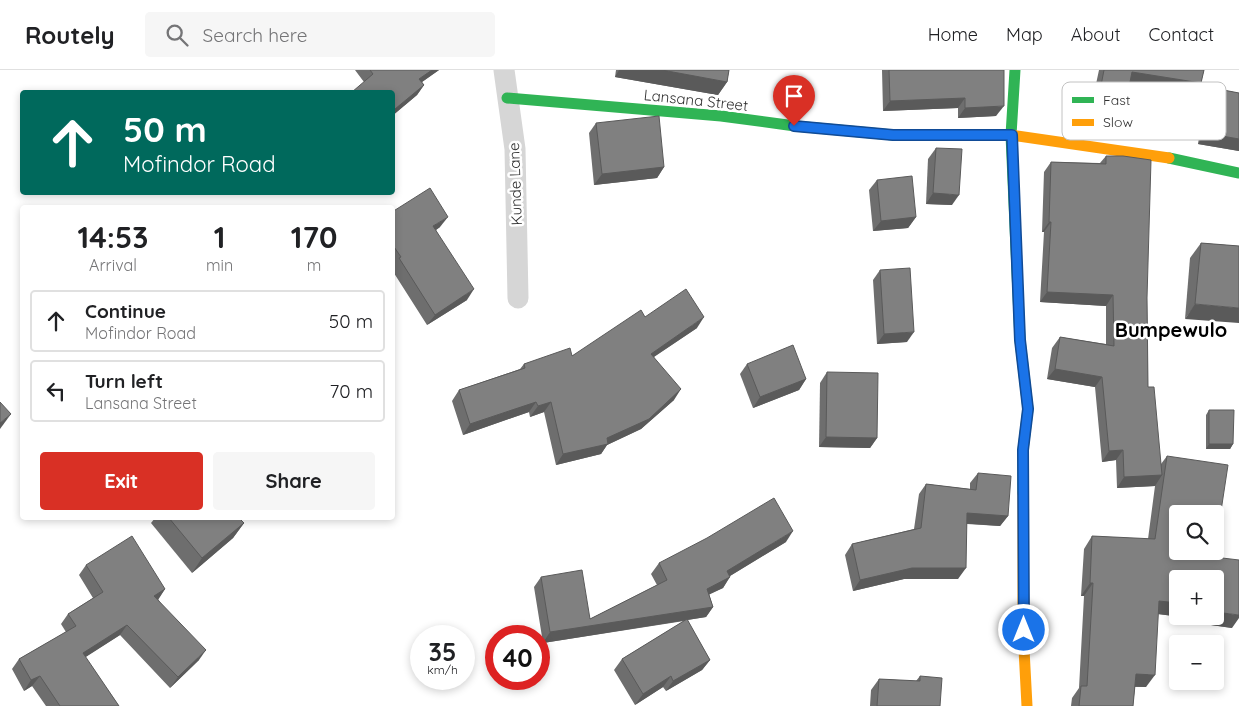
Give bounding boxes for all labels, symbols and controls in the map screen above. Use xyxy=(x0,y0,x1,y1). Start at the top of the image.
search box xyxy=(145,12,495,57)
text: Routely xyxy=(25,20,115,50)
icon: search xyxy=(163,21,191,49)
text: Search here xyxy=(203,23,307,47)
text: Home xyxy=(928,23,978,46)
text: Map xyxy=(1006,23,1043,46)
text: About xyxy=(1071,23,1121,46)
text: Contact xyxy=(1149,23,1214,46)
pin xyxy=(773,75,815,126)
icon: arrive xyxy=(780,82,808,110)
legend xyxy=(1062,82,1226,140)
street label: Lansana Street xyxy=(643,85,749,115)
text: Fast xyxy=(1103,91,1131,109)
text: 50 m xyxy=(123,107,207,151)
icon: ahead xyxy=(40,110,105,175)
text: Slow xyxy=(1103,113,1133,131)
street label: Kunde Lane xyxy=(504,142,526,226)
text: Mofindor Road xyxy=(123,150,275,178)
text: 14:53 xyxy=(78,218,148,256)
text: 1 xyxy=(214,218,225,256)
text: 170 xyxy=(291,218,337,256)
text: Arrival xyxy=(89,255,137,275)
text: min xyxy=(206,255,233,275)
text: m xyxy=(307,255,321,275)
text: Continue xyxy=(85,299,166,323)
icon: ahead xyxy=(42,307,70,335)
text: 50 m xyxy=(329,309,373,333)
district label: Bumpewulo xyxy=(1115,317,1227,342)
text: Mofindor Road xyxy=(85,323,196,343)
text: Turn left xyxy=(85,369,163,393)
icon: left xyxy=(42,377,70,405)
text: 70 m xyxy=(329,379,373,403)
text: Lansana Street xyxy=(85,393,197,413)
button: Exit xyxy=(40,452,203,510)
button: Share xyxy=(213,452,375,510)
map controls xyxy=(1169,505,1224,690)
button: search xyxy=(1169,505,1224,560)
button: + xyxy=(1169,570,1224,625)
position arrow xyxy=(997,603,1049,655)
speed limit sign: 40 xyxy=(485,625,550,690)
button: − xyxy=(1169,635,1224,690)
text: 35 xyxy=(429,636,456,667)
text: km/h xyxy=(427,662,458,677)

